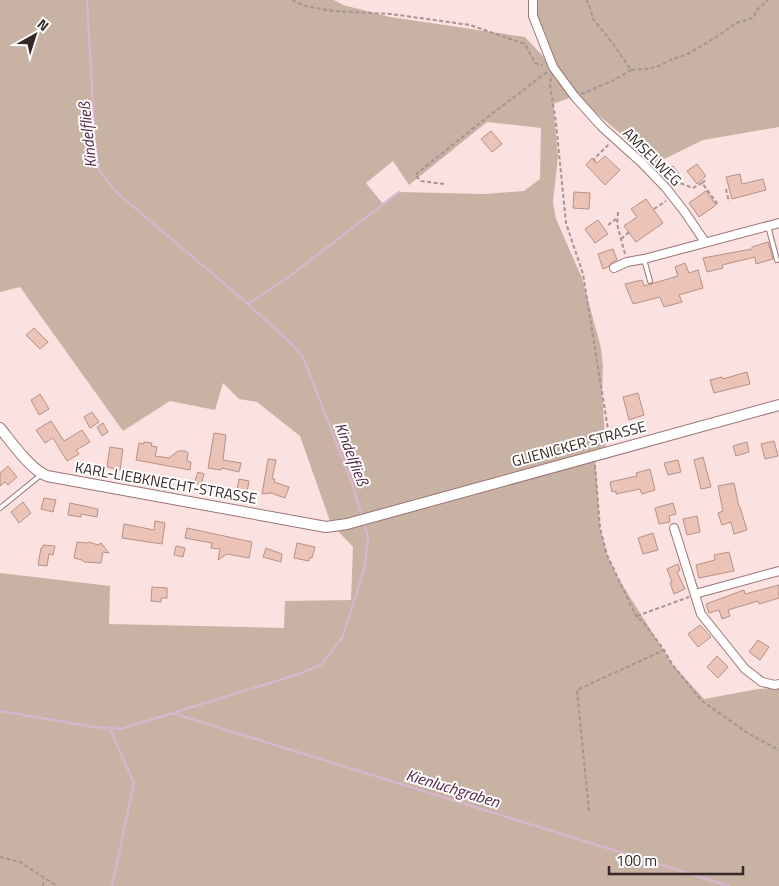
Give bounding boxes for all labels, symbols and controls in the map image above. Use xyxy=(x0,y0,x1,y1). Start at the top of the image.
north arrow xyxy=(10,10,60,60)
text: N xyxy=(33,13,54,36)
water label: Kindelfließ xyxy=(71,100,102,169)
street label: AMSELWEG xyxy=(618,122,687,191)
street label: GLIENICKER STRASSE xyxy=(509,415,649,473)
water label: Kindelfließ xyxy=(329,419,376,490)
street label: KARL-LIEBKNECHT-STRASSE xyxy=(73,455,259,510)
water label: Kienluchgraben xyxy=(403,762,504,814)
scale bar xyxy=(609,844,743,876)
text: 100 m xyxy=(616,849,657,872)

